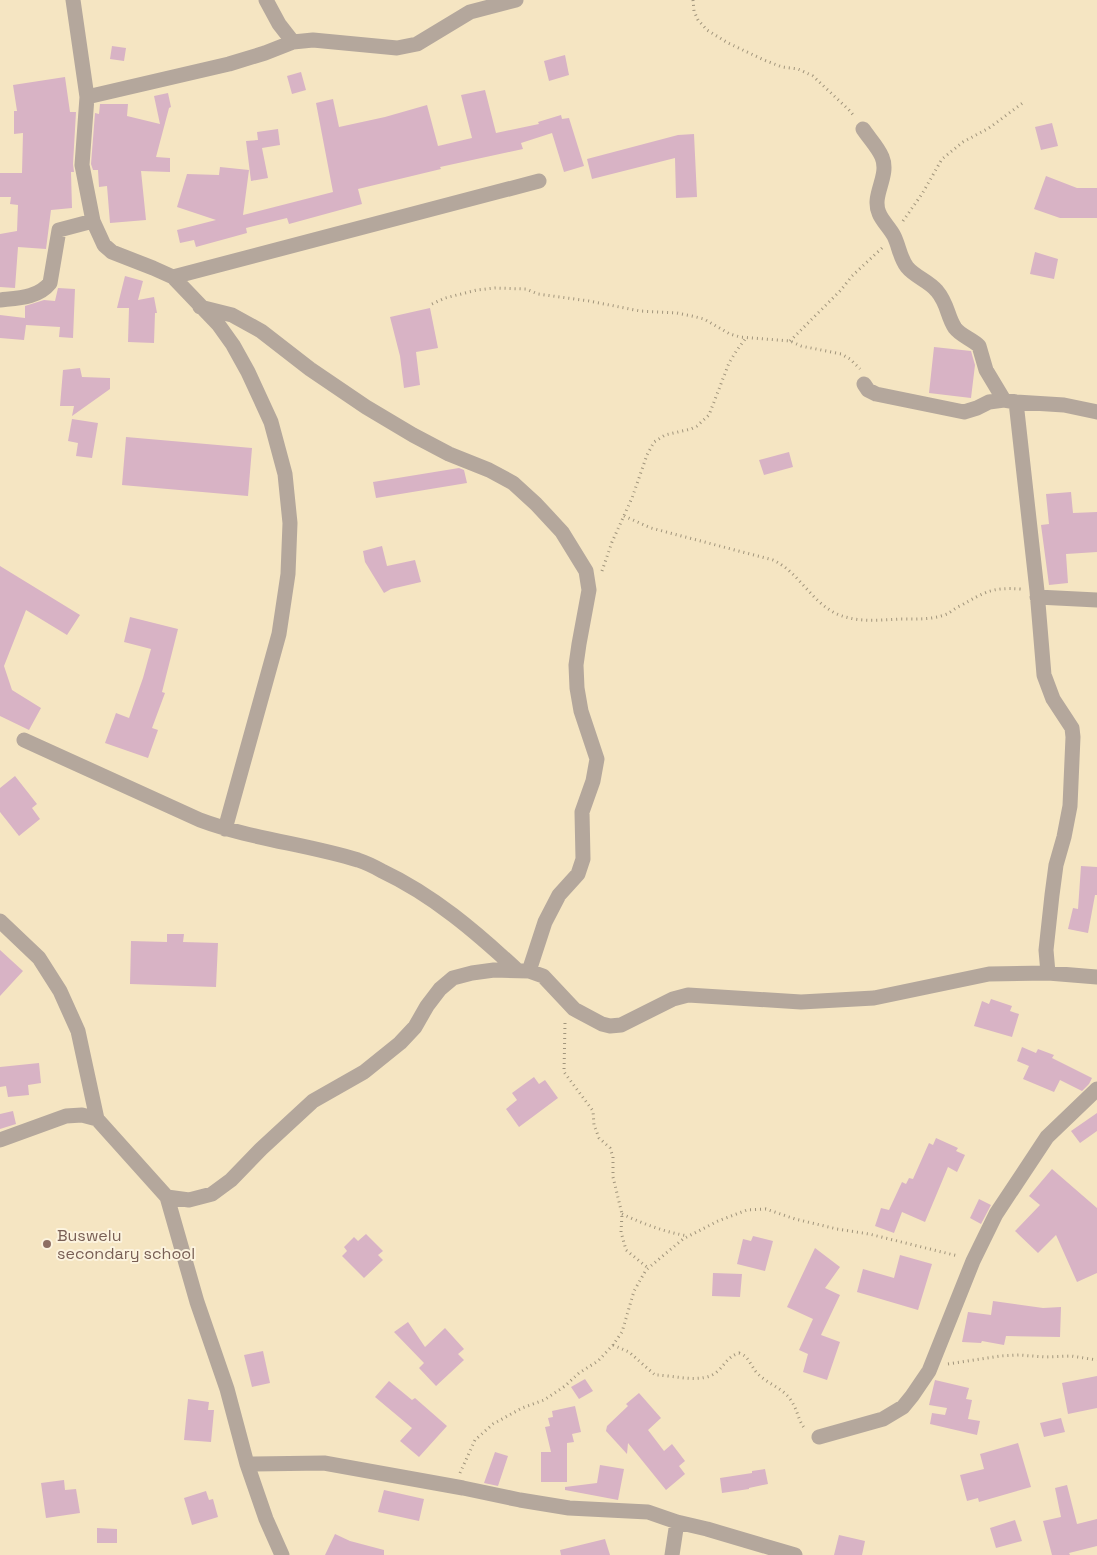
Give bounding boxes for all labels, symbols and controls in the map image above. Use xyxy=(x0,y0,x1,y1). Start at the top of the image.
place label: Buswelu secondary school xyxy=(57,1225,195,1264)
marker: Buswelu secondary school xyxy=(41,1238,53,1250)

